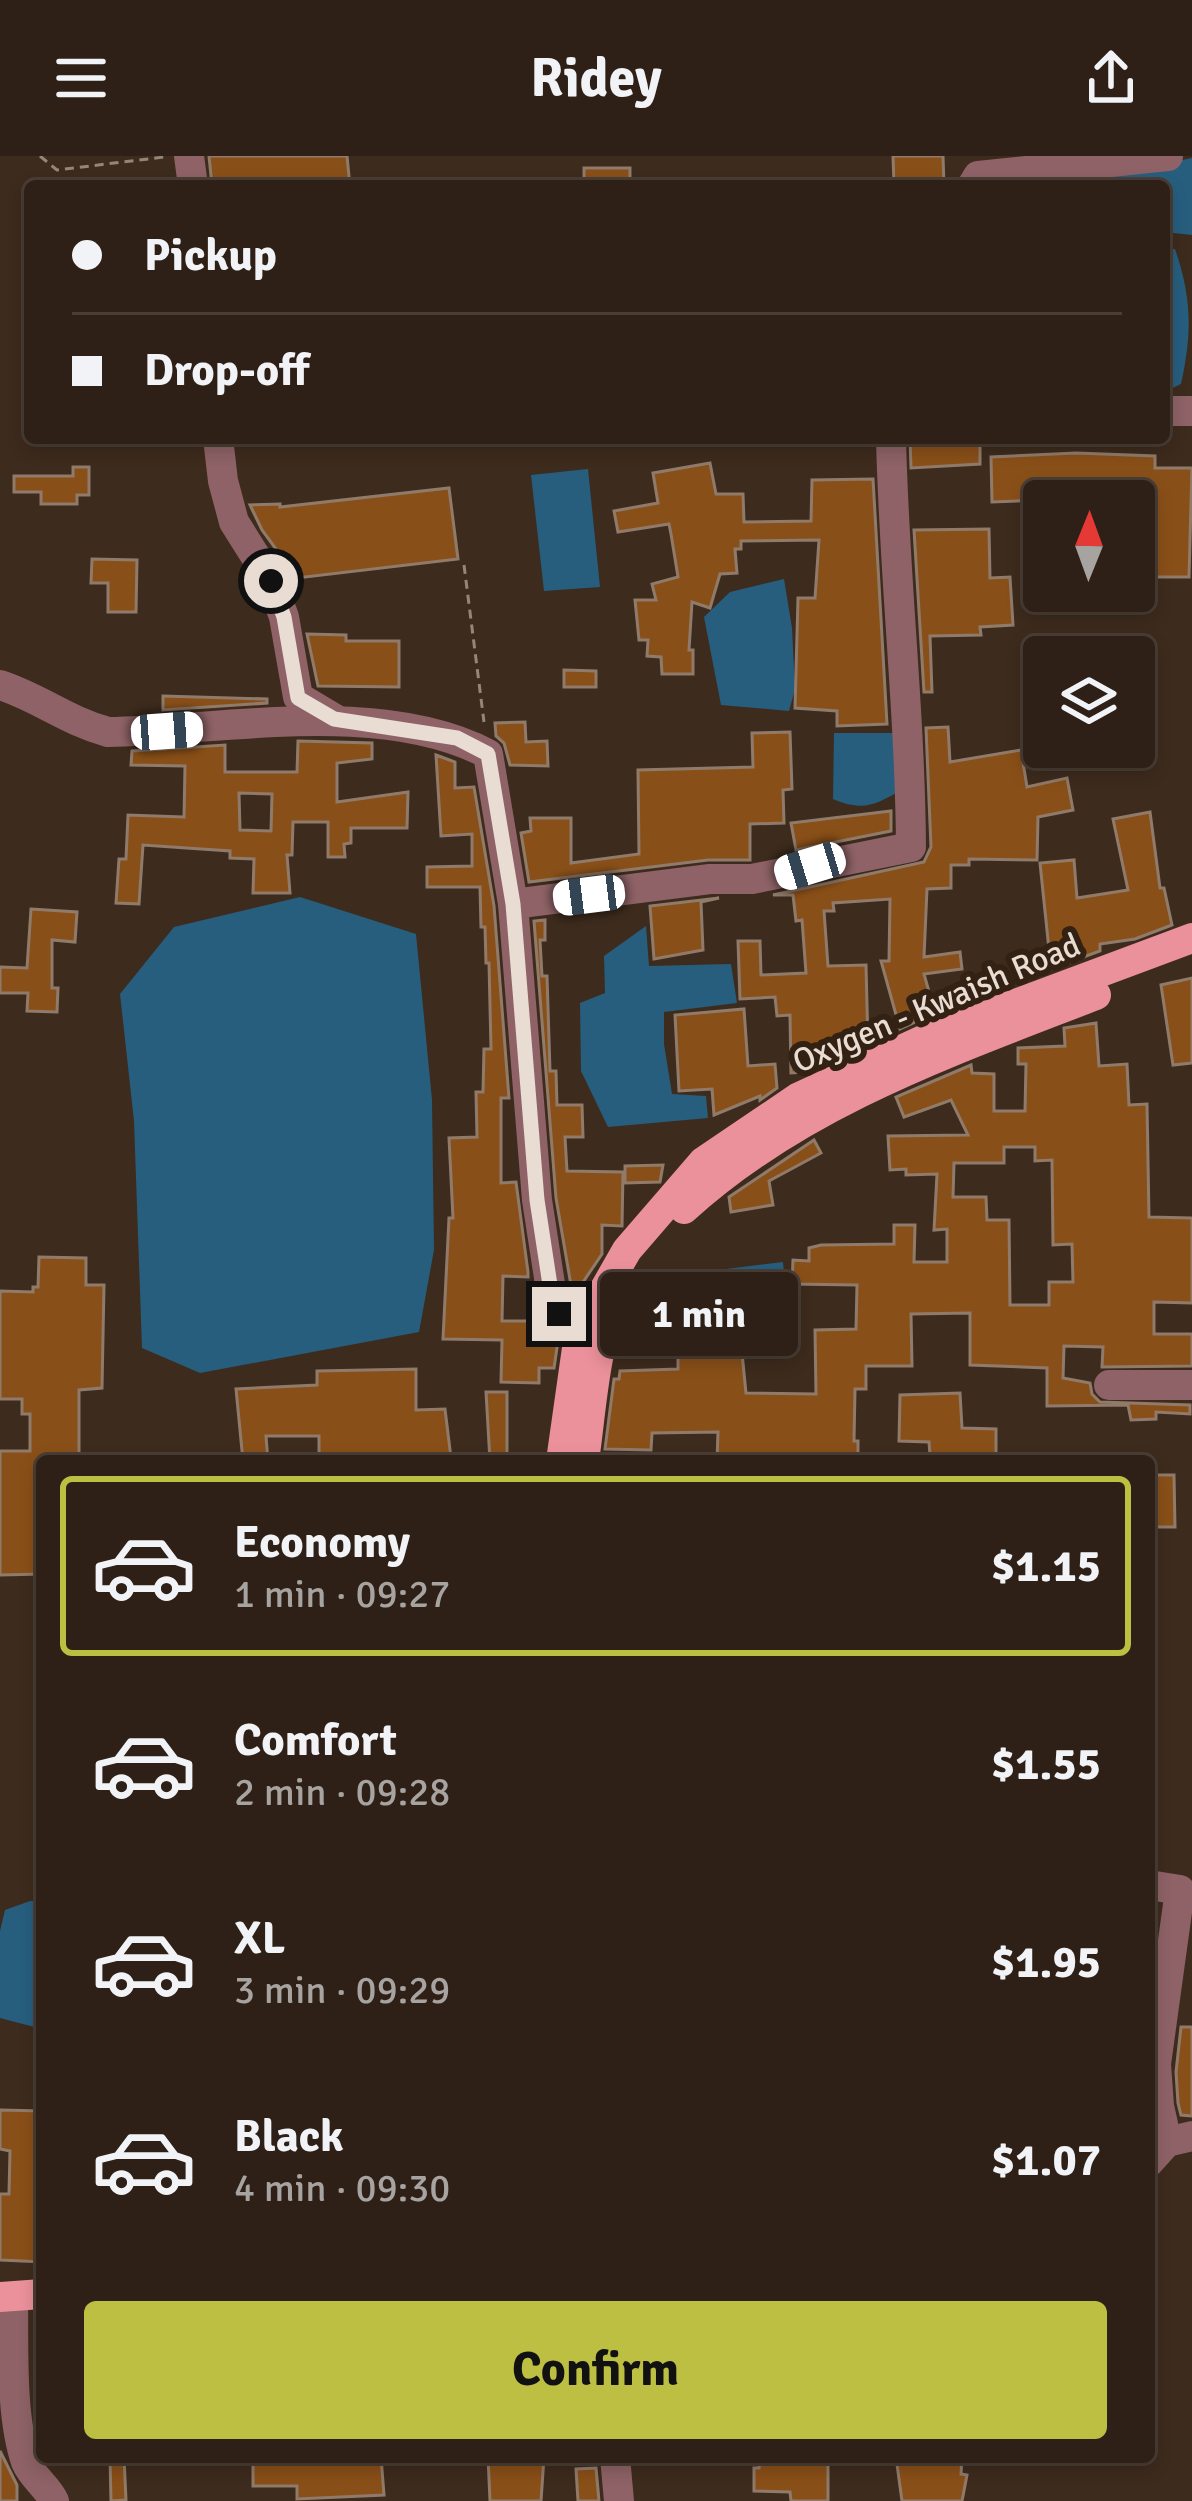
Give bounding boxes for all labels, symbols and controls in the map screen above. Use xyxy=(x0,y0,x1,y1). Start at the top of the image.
icon: menu xyxy=(48,45,114,111)
text: Ridey xyxy=(530,45,662,112)
icon: share xyxy=(1078,45,1144,111)
text: Pickup xyxy=(144,228,277,283)
text: Drop-off xyxy=(144,343,309,398)
north arrow xyxy=(1023,480,1155,612)
map controls xyxy=(1023,480,1155,768)
route start xyxy=(244,554,298,608)
button: layers xyxy=(1023,636,1155,768)
car xyxy=(130,711,204,751)
car xyxy=(770,838,850,894)
car xyxy=(551,873,627,917)
street label: Oxygen - Kwaish Road xyxy=(787,924,1086,1082)
callout: 1 min xyxy=(601,1272,799,1356)
route end xyxy=(532,1287,586,1341)
text: 1 min xyxy=(652,1290,746,1338)
icon: car xyxy=(90,1512,198,1620)
text: Economy xyxy=(234,1515,410,1570)
text: $1.15 xyxy=(991,1539,1101,1594)
text: 1 min · 09:27 xyxy=(234,1570,450,1618)
icon: car xyxy=(90,1710,198,1818)
text: Comfort xyxy=(234,1713,397,1768)
text: $1.55 xyxy=(991,1737,1101,1792)
text: 2 min · 09:28 xyxy=(234,1768,450,1816)
icon: car xyxy=(90,1908,198,2016)
text: XL xyxy=(234,1911,285,1966)
text: $1.95 xyxy=(991,1935,1101,1990)
text: 3 min · 09:29 xyxy=(234,1966,450,2014)
icon: car xyxy=(90,2106,198,2214)
text: Black xyxy=(234,2109,344,2164)
text: $1.07 xyxy=(991,2133,1101,2188)
text: 4 min · 09:30 xyxy=(234,2164,450,2212)
button: Confirm xyxy=(84,2301,1107,2439)

